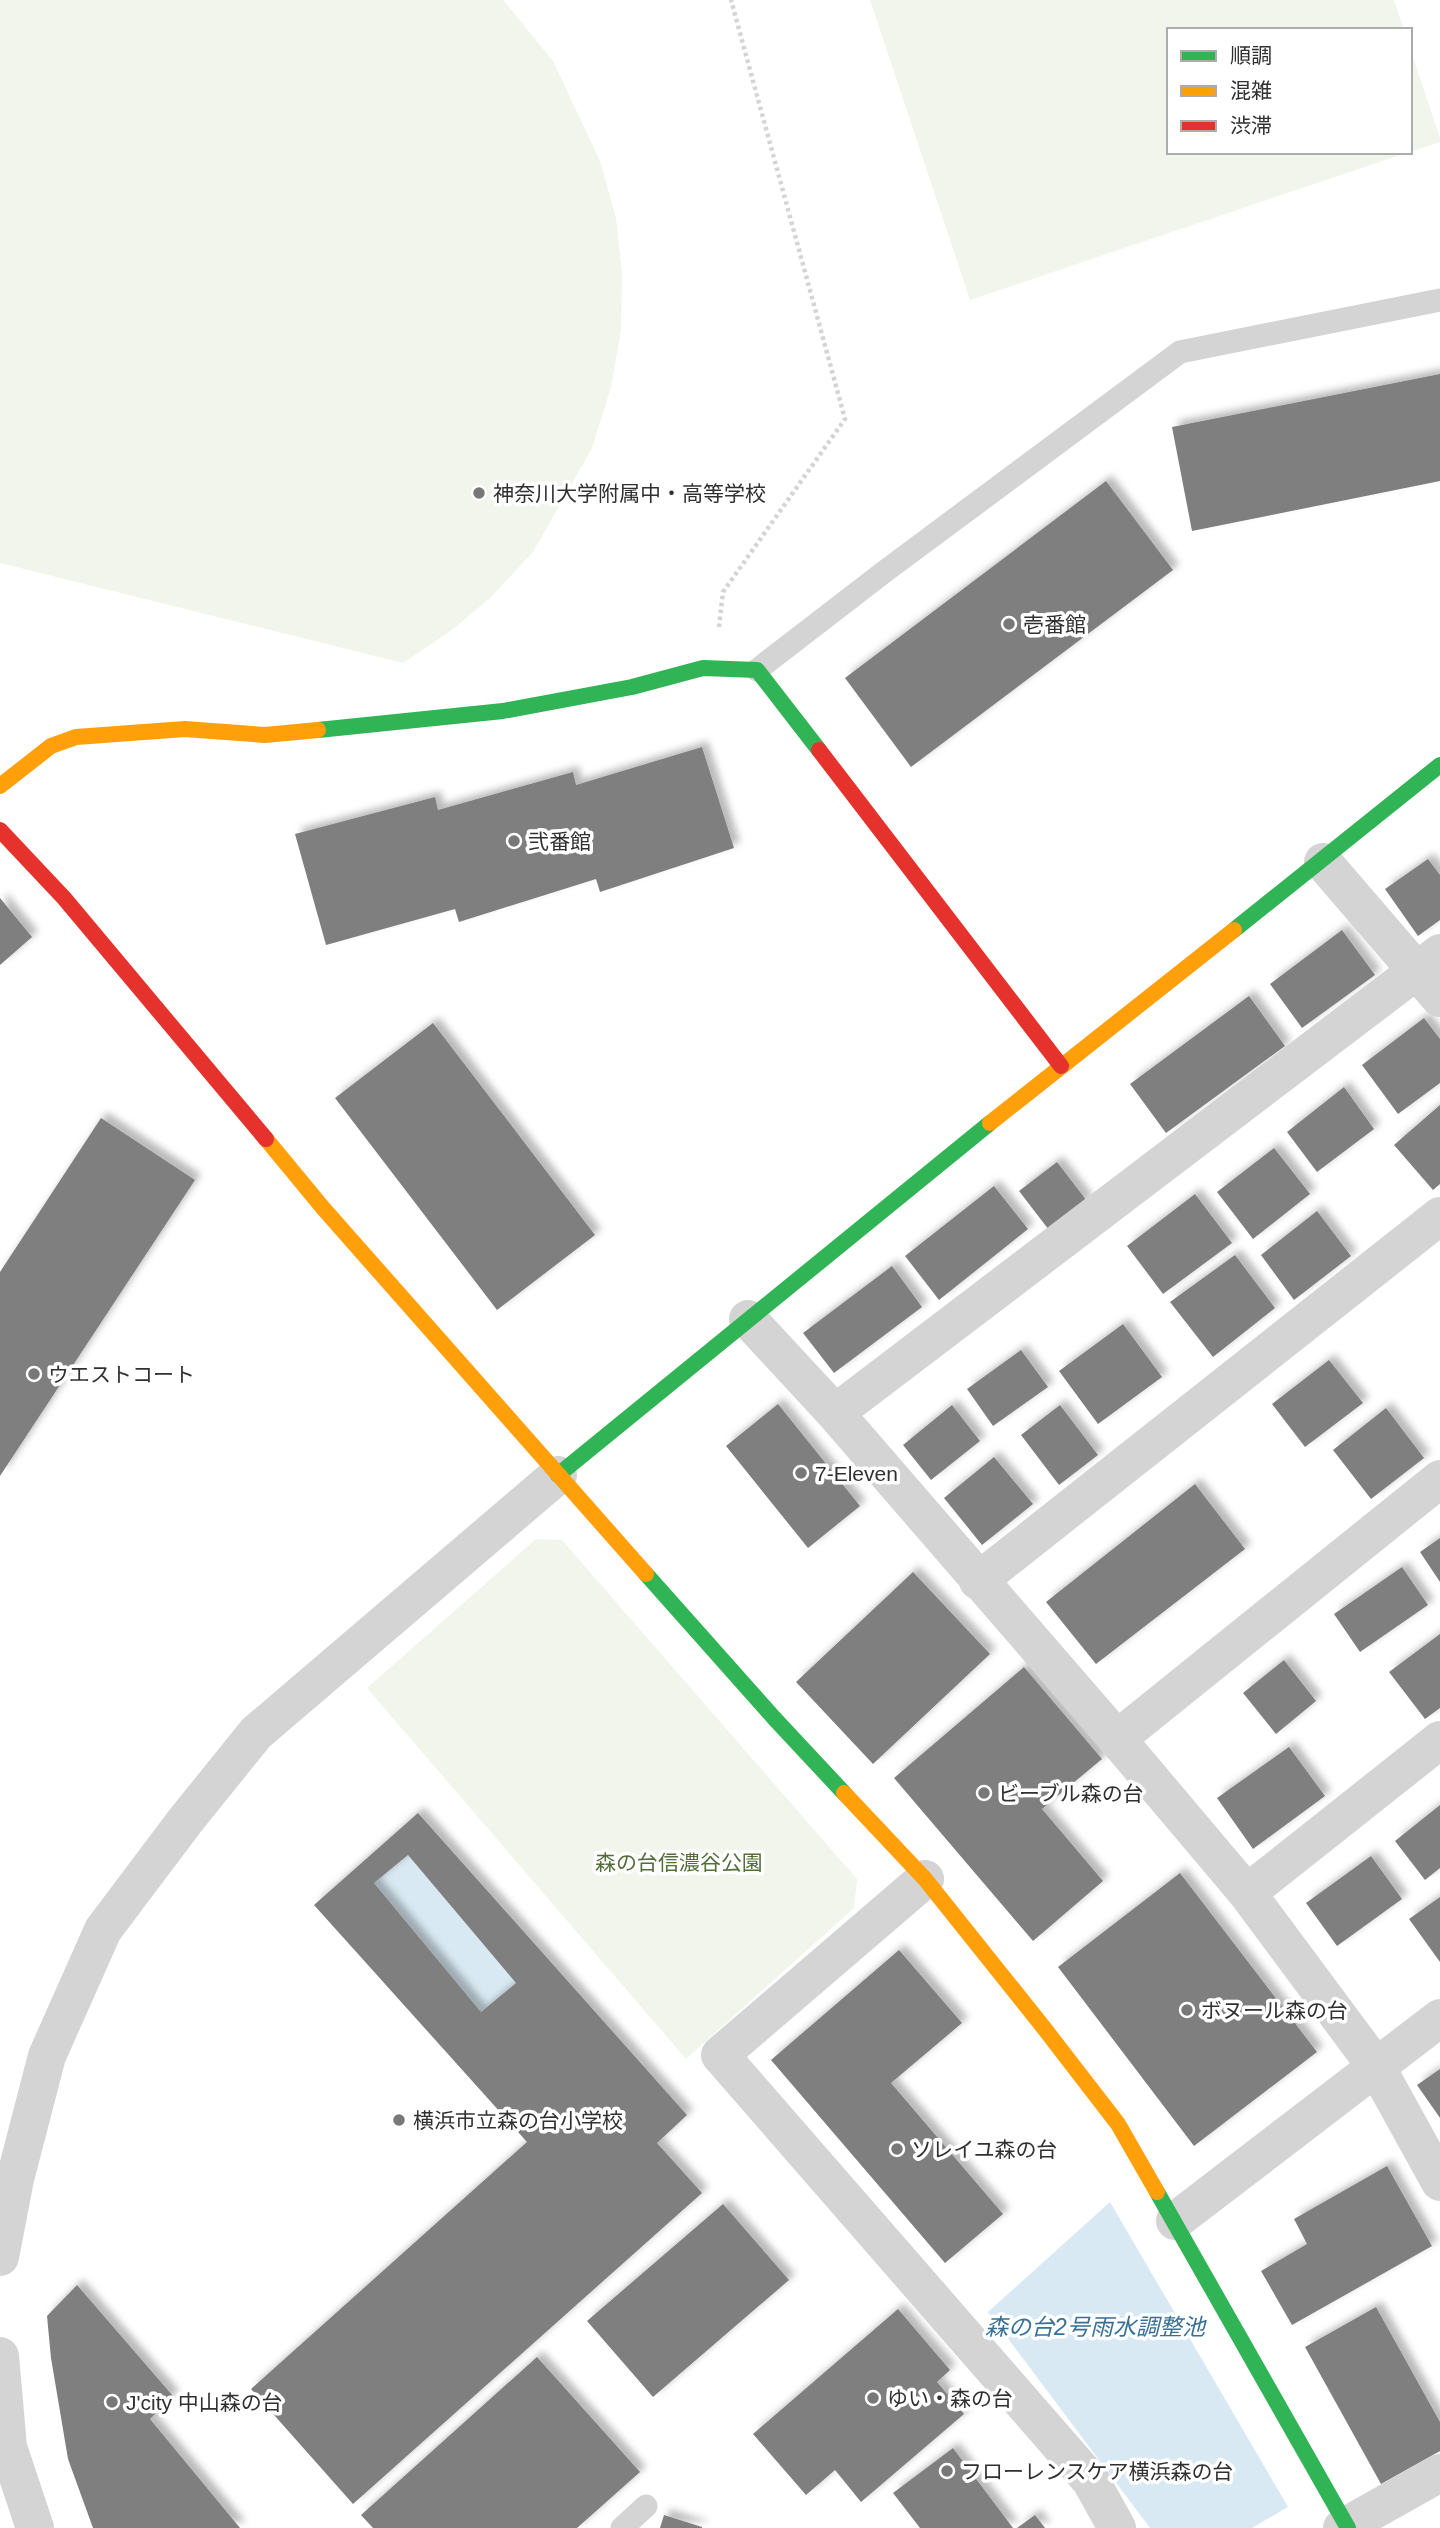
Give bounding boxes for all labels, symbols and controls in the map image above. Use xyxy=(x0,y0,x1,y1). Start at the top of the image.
legend xyxy=(1167,28,1412,154)
text: 順調 xyxy=(1230,44,1272,67)
text: 混雑 xyxy=(1230,79,1272,102)
text: 渋滞 xyxy=(1230,114,1272,137)
place label: 神奈川大学附属中・高等学校 xyxy=(493,482,766,505)
marker: 神奈川大学附属中・高等学校 xyxy=(471,485,487,501)
place label: 壱番館 xyxy=(1023,613,1086,636)
marker: 壱番館 xyxy=(1001,616,1017,632)
place label: 弐番館 xyxy=(528,830,591,853)
marker: 弐番館 xyxy=(506,833,522,849)
place label: ウエストコート xyxy=(48,1363,195,1386)
marker: ウエストコート xyxy=(26,1366,42,1382)
place label: 7-Eleven xyxy=(815,1462,898,1485)
marker: 7-Eleven xyxy=(793,1465,809,1481)
place label: ビーブル森の台 xyxy=(998,1782,1144,1805)
marker: ビーブル森の台 xyxy=(976,1785,992,1801)
park label: 森の台信濃谷公園 xyxy=(595,1851,763,1874)
place label: ボヌール森の台 xyxy=(1201,1999,1348,2022)
marker: ボヌール森の台 xyxy=(1179,2002,1195,2018)
place label: 横浜市立森の台小学校 xyxy=(413,2109,623,2132)
marker: 横浜市立森の台小学校 xyxy=(391,2112,407,2128)
place label: ソレイユ森の台 xyxy=(911,2138,1058,2161)
marker: ソレイユ森の台 xyxy=(889,2141,905,2157)
water label: 森の台2号雨水調整池 xyxy=(985,2314,1207,2340)
place label: ゆい・森の台 xyxy=(887,2387,1013,2410)
marker: ゆい・森の台 xyxy=(865,2390,881,2406)
place label: J'city 中山森の台 xyxy=(126,2391,283,2414)
marker: J'city 中山森の台 xyxy=(104,2394,120,2410)
place label: フローレンスケア横浜森の台 xyxy=(961,2460,1234,2483)
marker: フローレンスケア横浜森の台 xyxy=(939,2463,955,2479)

